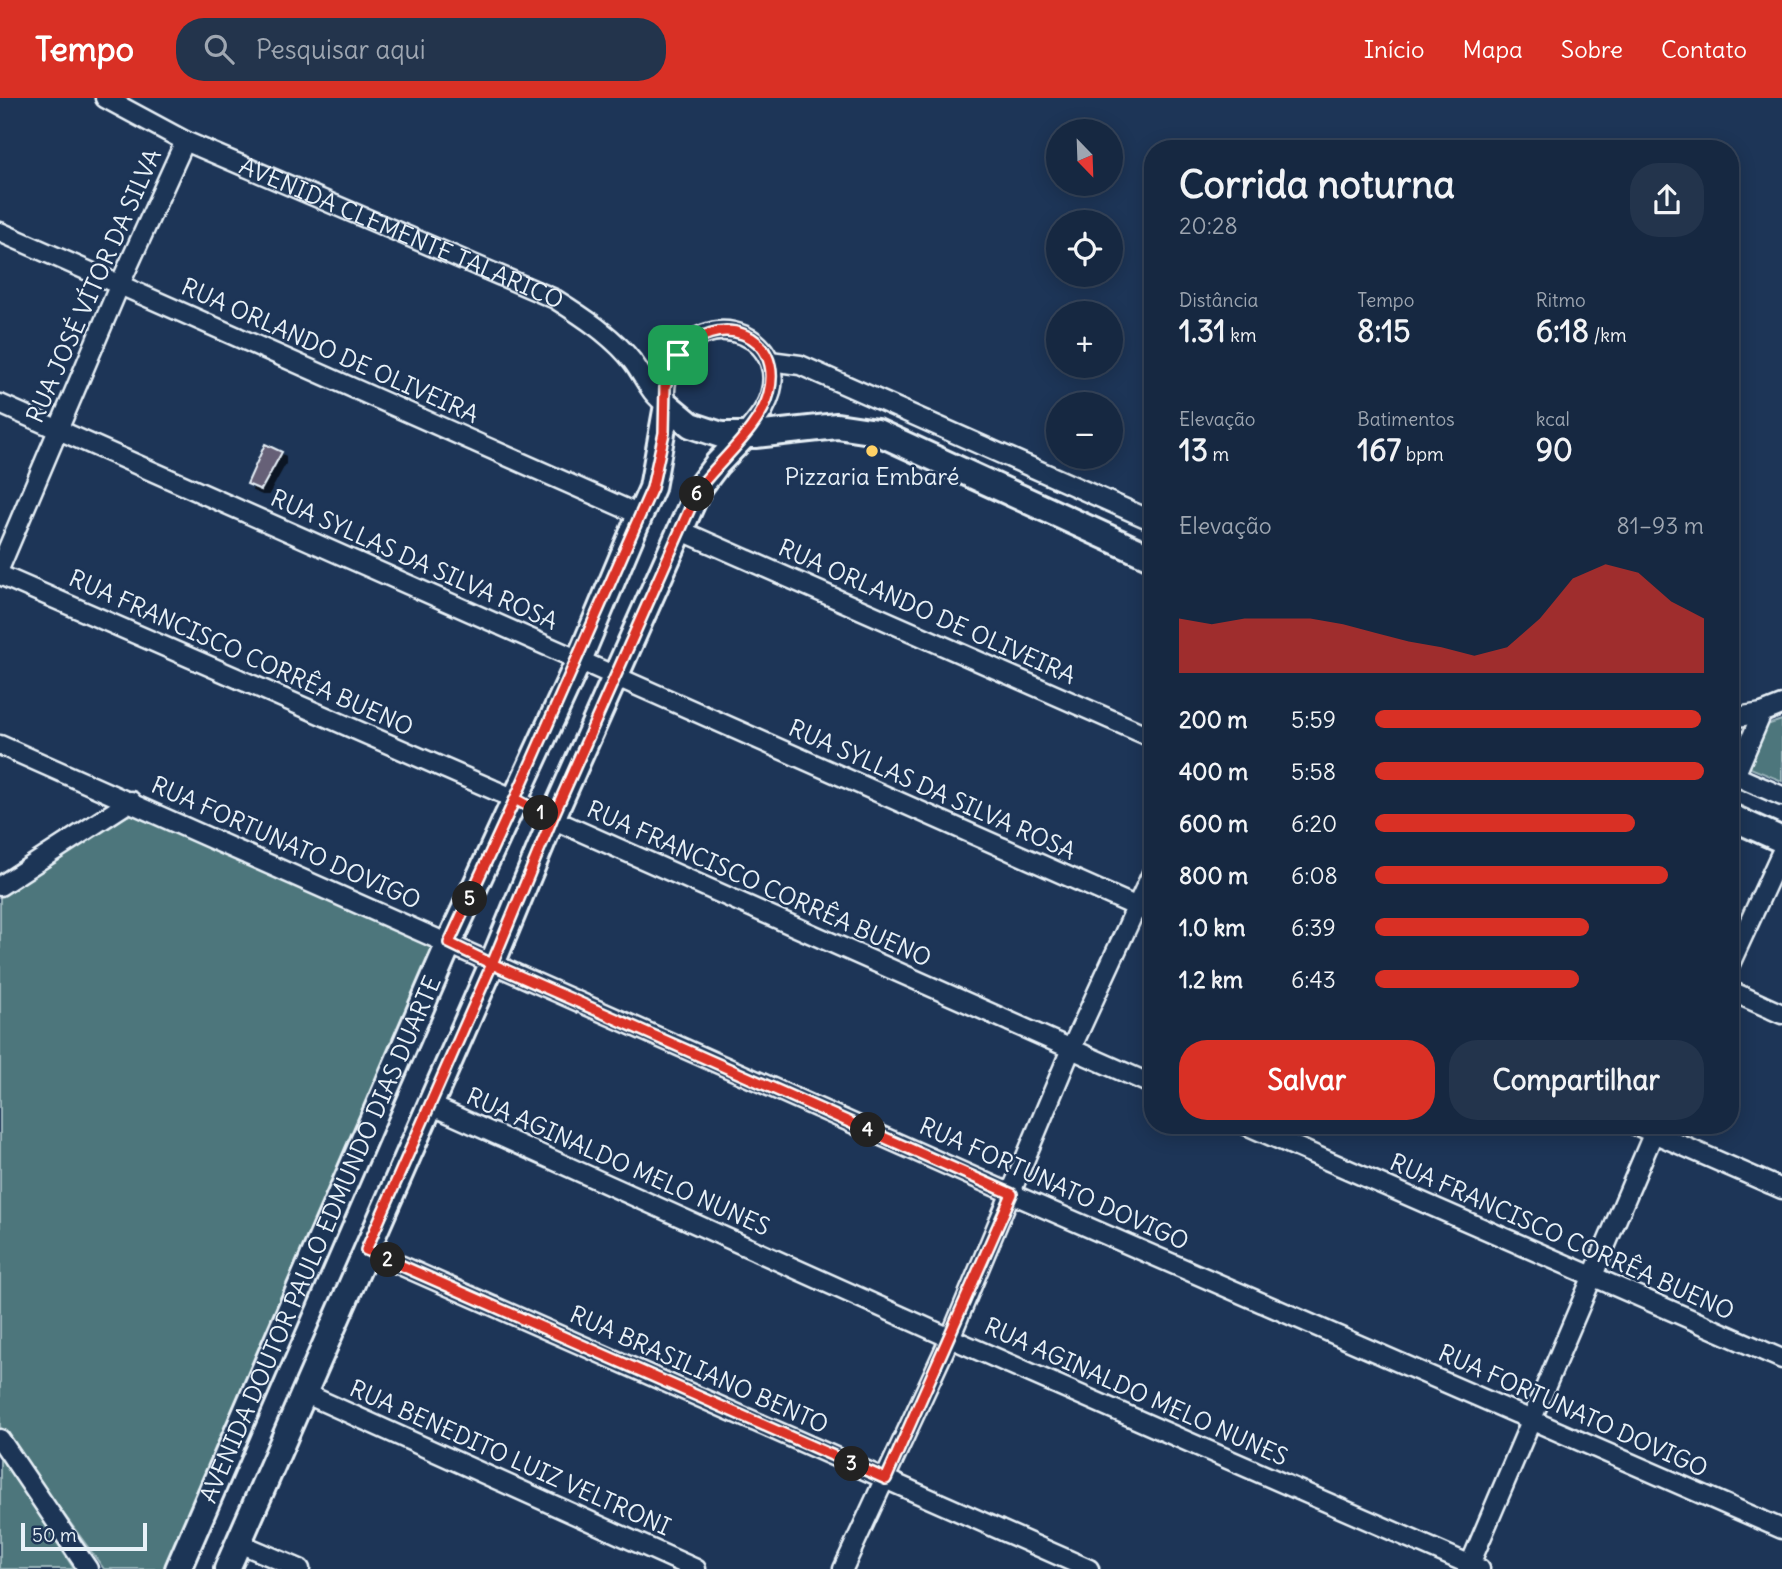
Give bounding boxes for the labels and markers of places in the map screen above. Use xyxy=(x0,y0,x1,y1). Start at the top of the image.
pin xyxy=(648,325,708,385)
marker: Pizzaria Embaré xyxy=(864,443,880,459)
place label: Pizzaria Embaré xyxy=(785,461,959,491)
pin: 6 xyxy=(680,476,714,512)
pin: 1 xyxy=(524,796,558,830)
pin: 5 xyxy=(452,882,488,916)
pin: 4 xyxy=(850,1112,886,1148)
pin: 2 xyxy=(370,1242,406,1278)
pin: 3 xyxy=(834,1446,870,1482)

